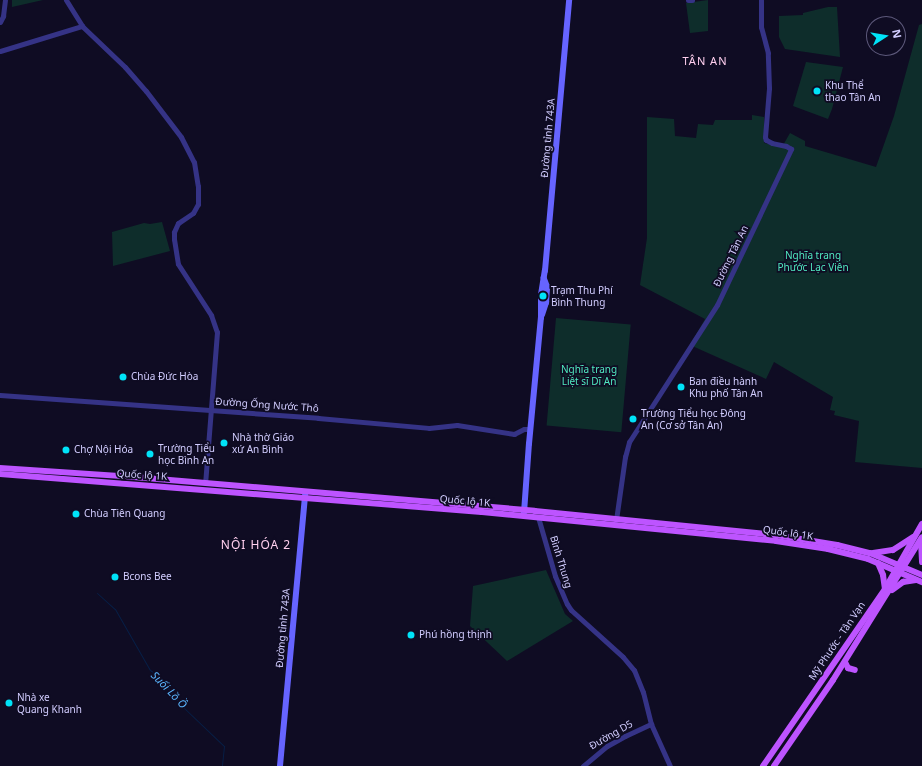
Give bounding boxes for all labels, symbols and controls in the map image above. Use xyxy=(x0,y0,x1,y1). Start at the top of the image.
north arrow xyxy=(866,16,906,56)
text: N xyxy=(889,28,906,40)
district label: TÂN AN xyxy=(683,54,727,68)
place label: Khu Thể thao Tân An xyxy=(825,79,881,102)
marker: Khu Thể thao Tân An xyxy=(812,86,822,96)
street label: Đường tỉnh 743A xyxy=(539,98,557,178)
street label: Đường Tân An xyxy=(711,223,751,289)
park label: Nghĩa trang Phước Lạc Viên xyxy=(777,249,849,272)
place label: Trạm Thu Phí Bình Thung xyxy=(551,284,613,308)
marker: Trạm Thu Phí Bình Thung xyxy=(538,291,548,301)
park label: Nghĩa trang Liệt sĩ Dĩ An xyxy=(561,363,617,386)
place label: Chùa Đức Hòa xyxy=(131,371,198,383)
marker: Chùa Đức Hòa xyxy=(118,372,128,382)
place label: Ban điều hành Khu phố Tân An xyxy=(689,375,763,398)
marker: Ban điều hành Khu phố Tân An xyxy=(676,382,686,392)
street label: Đường Ống Nước Thô xyxy=(215,395,319,415)
place label: Trường Tiểu học Đông An (Cơ sở Tân An) xyxy=(641,407,746,430)
marker: Trường Tiểu học Đông An (Cơ sở Tân An) xyxy=(628,414,638,424)
place label: Nhà thờ Giáo xứ An Bình xyxy=(232,431,294,454)
marker: Nhà thờ Giáo xứ An Bình xyxy=(219,438,229,448)
place label: Trường Tiểu học Bình An xyxy=(158,442,215,466)
place label: Chợ Nội Hóa xyxy=(74,444,133,456)
marker: Chợ Nội Hóa xyxy=(61,445,71,455)
marker: Trường Tiểu học Bình An xyxy=(145,449,155,459)
street label: Quốc lộ 1K xyxy=(116,467,168,483)
street label: Quốc lộ 1K xyxy=(439,493,491,509)
place label: Chùa Tiên Quang xyxy=(84,508,165,520)
marker: Chùa Tiên Quang xyxy=(71,509,81,519)
street label: Quốc lộ 1K xyxy=(762,524,814,542)
street label: Bình Thung xyxy=(547,534,575,590)
district label: NỘI HÓA 2 xyxy=(221,538,291,552)
place label: Bcons Bee xyxy=(123,571,172,583)
marker: Bcons Bee xyxy=(110,572,120,582)
street label: Đường tỉnh 743A xyxy=(274,588,292,668)
street label: Mỹ Phước - Tân Vạn xyxy=(806,600,868,682)
place label: Phú hồng thịnh xyxy=(419,629,492,641)
marker: Phú hồng thịnh xyxy=(406,630,416,640)
water label: Suối Lồ Ồ xyxy=(148,669,190,711)
place label: Nhà xe Quang Khanh xyxy=(17,691,82,714)
marker: Nhà xe Quang Khanh xyxy=(4,698,14,708)
street label: Đường D5 xyxy=(587,718,635,752)

